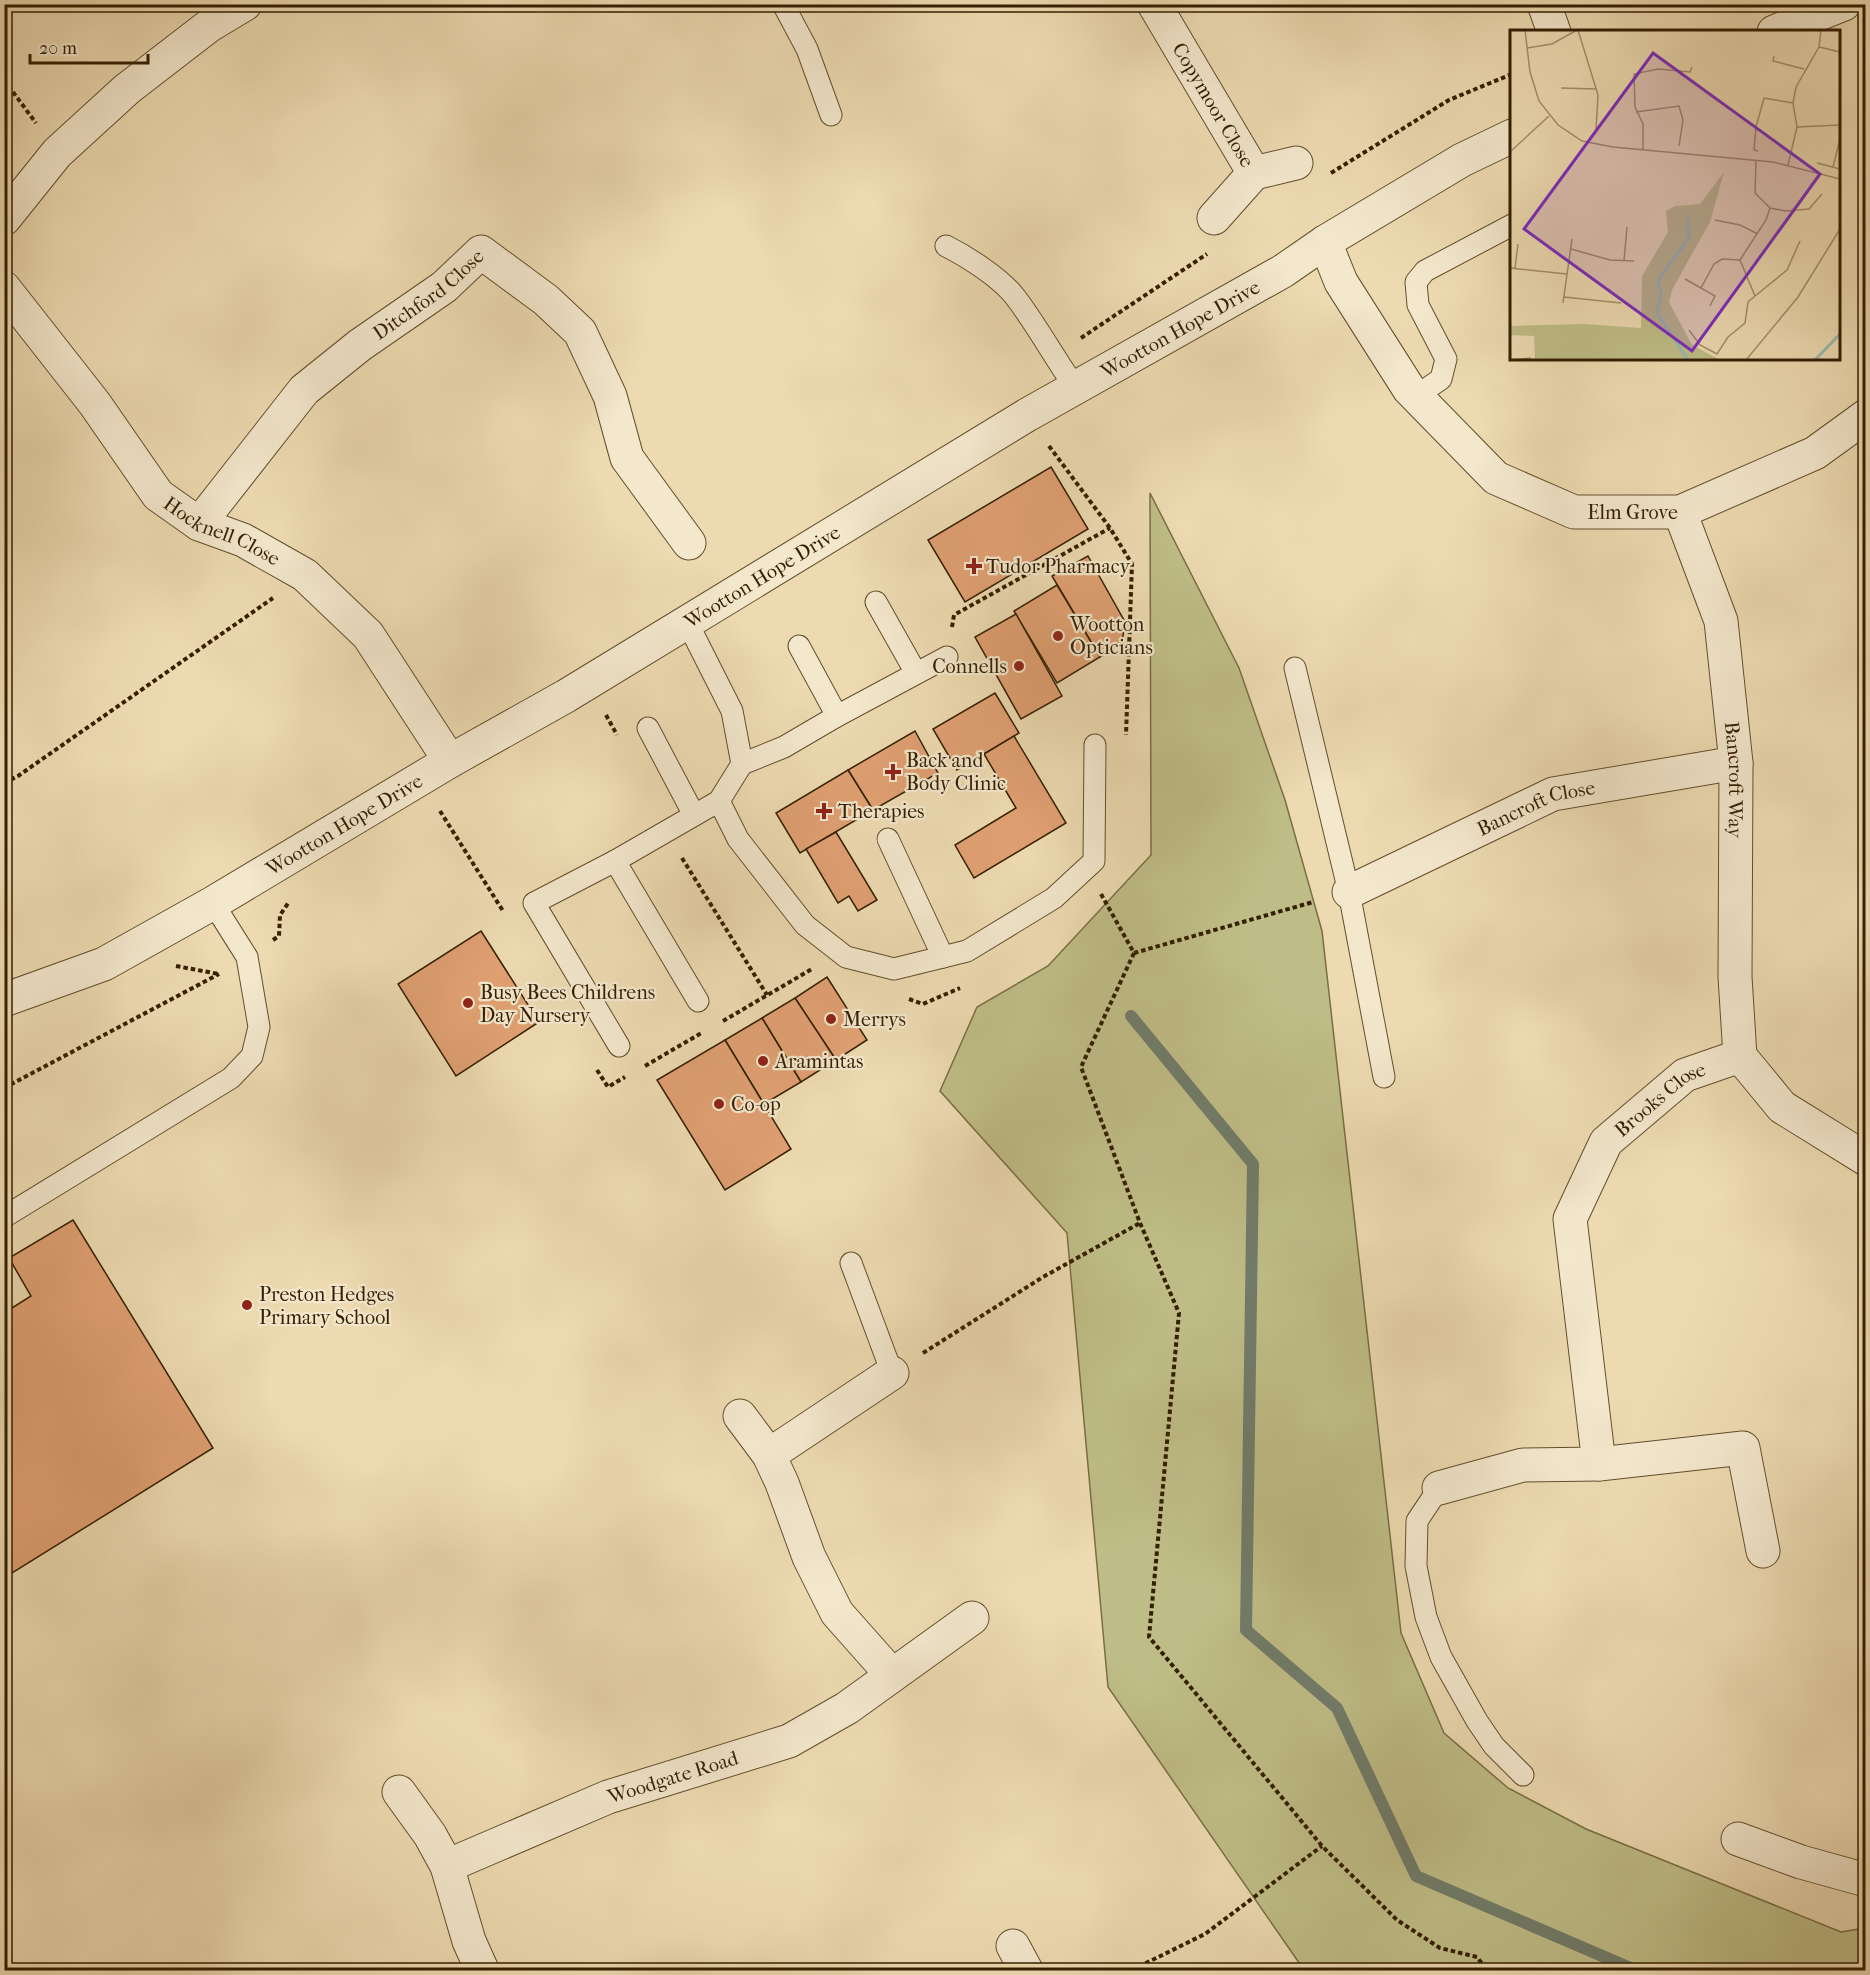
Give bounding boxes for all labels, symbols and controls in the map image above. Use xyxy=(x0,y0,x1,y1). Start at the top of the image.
scale bar xyxy=(30,27,148,65)
inset map xyxy=(1510,30,1840,360)
text: 20 m xyxy=(39,38,77,59)
street label: Copymoor Close xyxy=(1168,38,1259,171)
street label: Ditchford Close xyxy=(368,244,488,344)
street label: Wootton Hope Drive xyxy=(1096,275,1264,383)
street label: Hocknell Close xyxy=(159,491,284,570)
street label: Elm Grove xyxy=(1587,501,1678,524)
street label: Wootton Hope Drive xyxy=(679,520,844,633)
place label: Tudor Pharmacy xyxy=(986,555,1132,578)
marker: Tudor Pharmacy xyxy=(967,559,981,573)
place label: Wootton Opticians xyxy=(1069,613,1153,659)
marker: Wootton Opticians xyxy=(1051,629,1065,643)
place label: Connells xyxy=(932,655,1007,678)
marker: Connells xyxy=(1012,659,1026,673)
street label: Bancroft Way xyxy=(1720,720,1748,840)
place label: Back and Body Clinic xyxy=(906,749,1006,795)
marker: Back and Body Clinic xyxy=(884,763,902,781)
street label: Wootton Hope Drive xyxy=(261,769,427,881)
street label: Bancroft Close xyxy=(1473,776,1597,840)
place label: Therapies xyxy=(838,800,924,823)
marker: Therapies xyxy=(815,802,833,820)
place label: Busy Bees Childrens Day Nursery xyxy=(480,981,655,1027)
marker: Busy Bees Childrens Day Nursery xyxy=(461,996,475,1010)
place label: Merrys xyxy=(843,1008,906,1031)
marker: Merrys xyxy=(824,1012,838,1026)
place label: Aramintas xyxy=(774,1050,864,1073)
marker: Aramintas xyxy=(756,1054,770,1068)
street label: Brooks Close xyxy=(1610,1057,1709,1141)
place label: Co-op xyxy=(731,1093,781,1116)
marker: Co-op xyxy=(712,1097,726,1111)
place label: Preston Hedges Primary School xyxy=(259,1283,394,1329)
marker: Preston Hedges Primary School xyxy=(240,1298,254,1312)
street label: Woodgate Road xyxy=(604,1746,742,1808)

